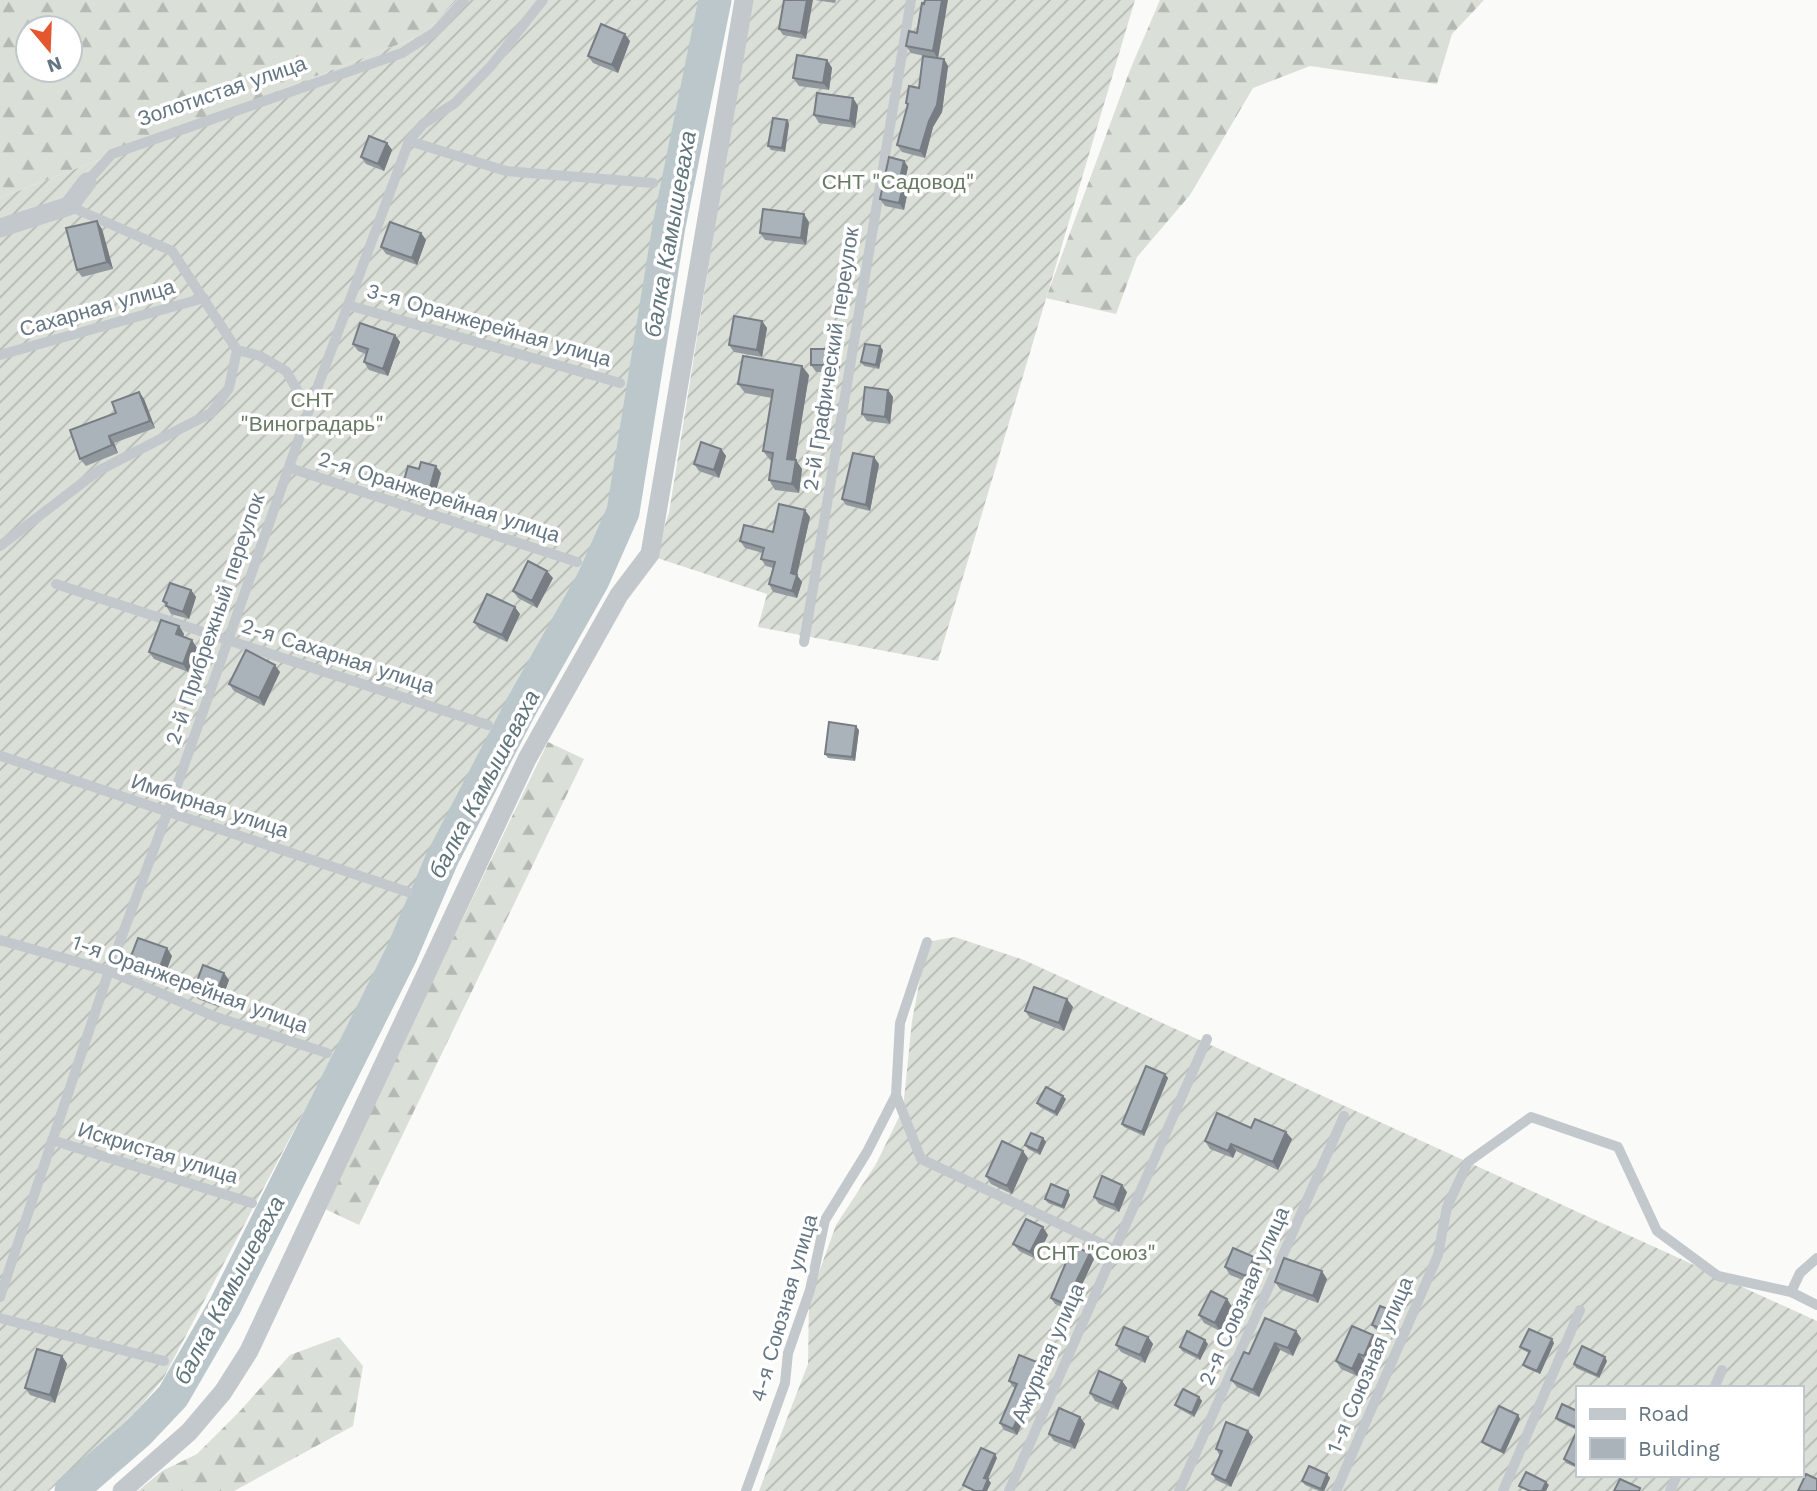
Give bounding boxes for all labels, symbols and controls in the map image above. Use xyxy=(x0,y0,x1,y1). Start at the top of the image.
north arrow xyxy=(14,14,84,84)
street label: Золотистая улица xyxy=(134,50,310,131)
text: N xyxy=(44,51,65,78)
water label: балка Камышеваха xyxy=(639,129,702,339)
park label: СНТ "Садовод" xyxy=(822,169,974,194)
street label: 2-й Графический переулок xyxy=(797,225,864,492)
street label: Сахарная улица xyxy=(16,273,178,342)
street label: 3-я Оранжерейная улица xyxy=(364,278,615,372)
park label: СНТ "Виноградарь" xyxy=(240,387,384,436)
street label: 2-я Оранжерейная улица xyxy=(315,446,563,548)
street label: 2-й Прибрежный переулок xyxy=(160,489,270,748)
street label: 2-я Сахарная улица xyxy=(239,613,438,699)
water label: балка Камышеваха xyxy=(423,686,545,883)
street label: Имбирная улица xyxy=(128,768,292,843)
street label: 1-я Оранжерейная улица xyxy=(69,929,312,1038)
street label: Искристая улица xyxy=(75,1116,241,1189)
water label: балка Камышеваха xyxy=(168,1192,290,1389)
street label: 2-я Союзная улица xyxy=(1193,1202,1294,1389)
street label: 4-я Союзная улица xyxy=(745,1211,822,1404)
park label: СНТ "Союз" xyxy=(1036,1240,1156,1265)
street label: 1-я Союзная улица xyxy=(1321,1273,1418,1457)
street label: Ажурная улица xyxy=(1006,1279,1090,1426)
legend xyxy=(1576,1386,1803,1477)
text: Road xyxy=(1638,1401,1689,1426)
text: Building xyxy=(1638,1436,1720,1461)

